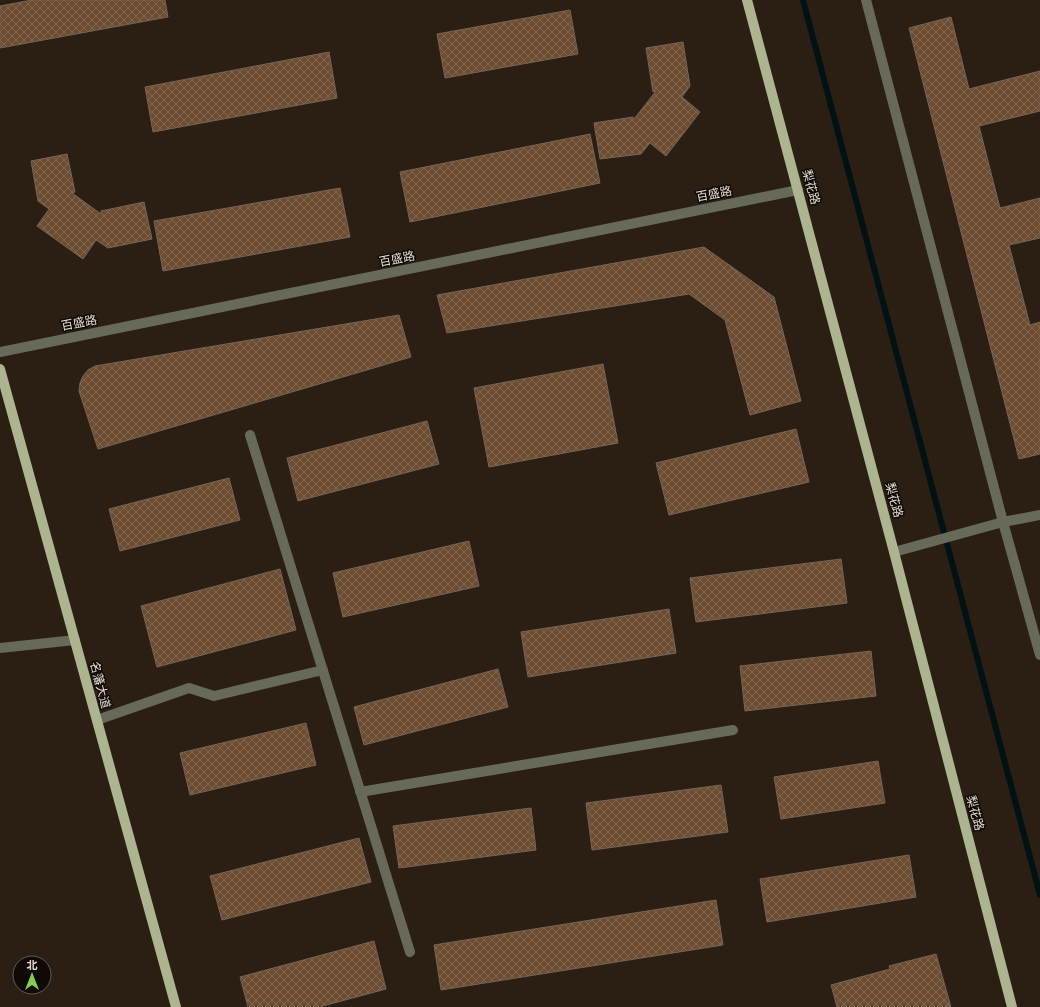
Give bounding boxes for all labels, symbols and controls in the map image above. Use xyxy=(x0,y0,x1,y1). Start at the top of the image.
street label: 梨花路 xyxy=(799,168,823,206)
street label: 百盛路 xyxy=(695,183,733,205)
street label: 百盛路 xyxy=(378,248,416,270)
street label: 百盛路 xyxy=(60,312,98,334)
street label: 梨花路 xyxy=(882,481,906,519)
street label: 名藩大道 xyxy=(86,660,114,710)
street label: 梨花路 xyxy=(963,794,987,832)
north arrow xyxy=(12,955,52,995)
text: 北 xyxy=(27,958,38,972)

